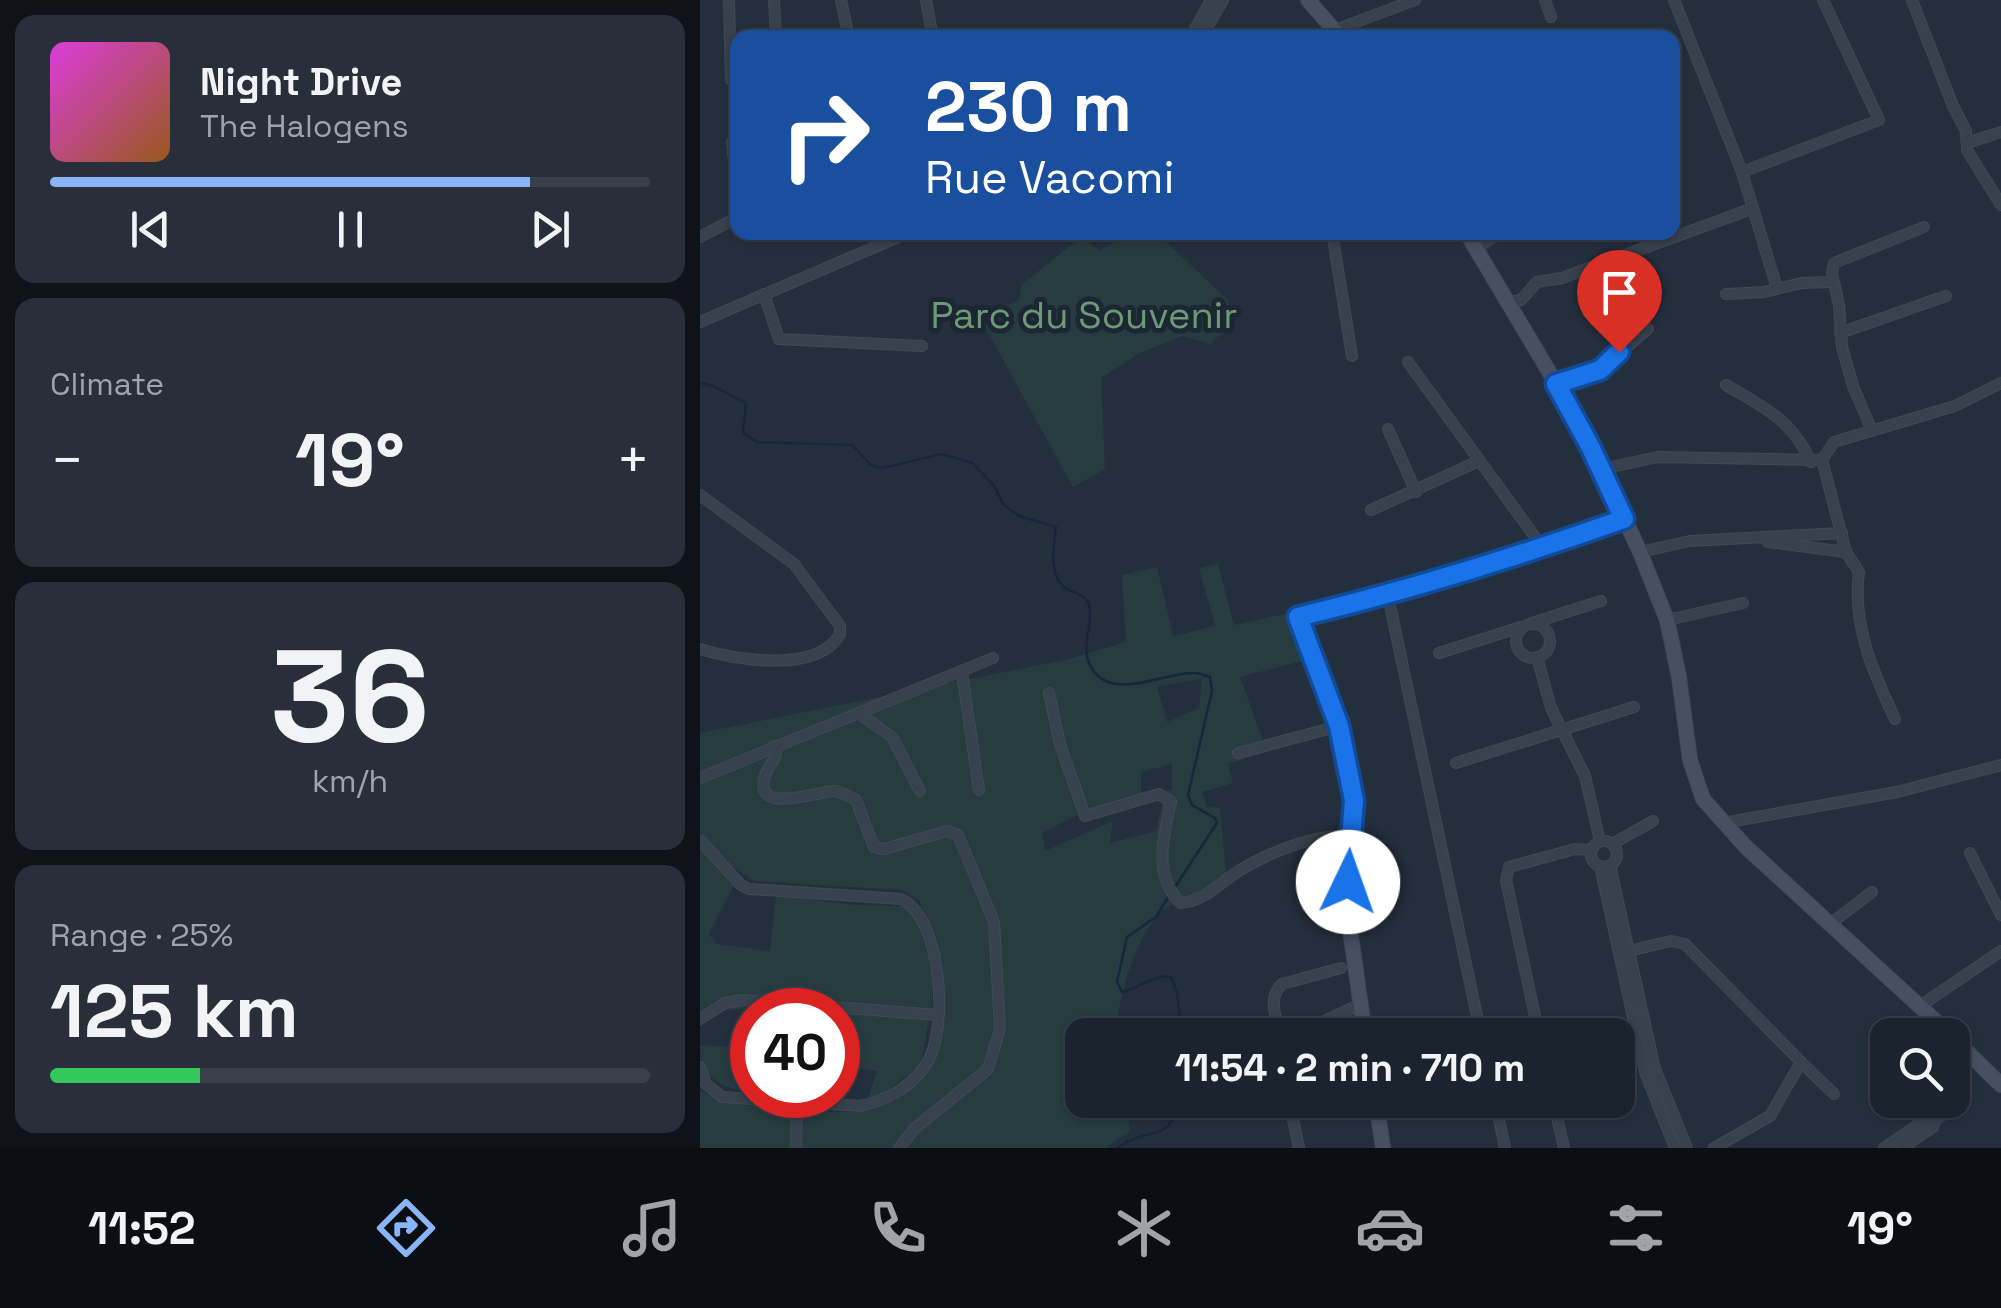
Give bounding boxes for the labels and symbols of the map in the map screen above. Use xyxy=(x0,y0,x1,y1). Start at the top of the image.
pin xyxy=(1577,250,1662,353)
park label: Parc du Souvenir xyxy=(930,291,1238,339)
position arrow xyxy=(1296,830,1400,934)
speed limit sign: 40 xyxy=(730,988,860,1118)

